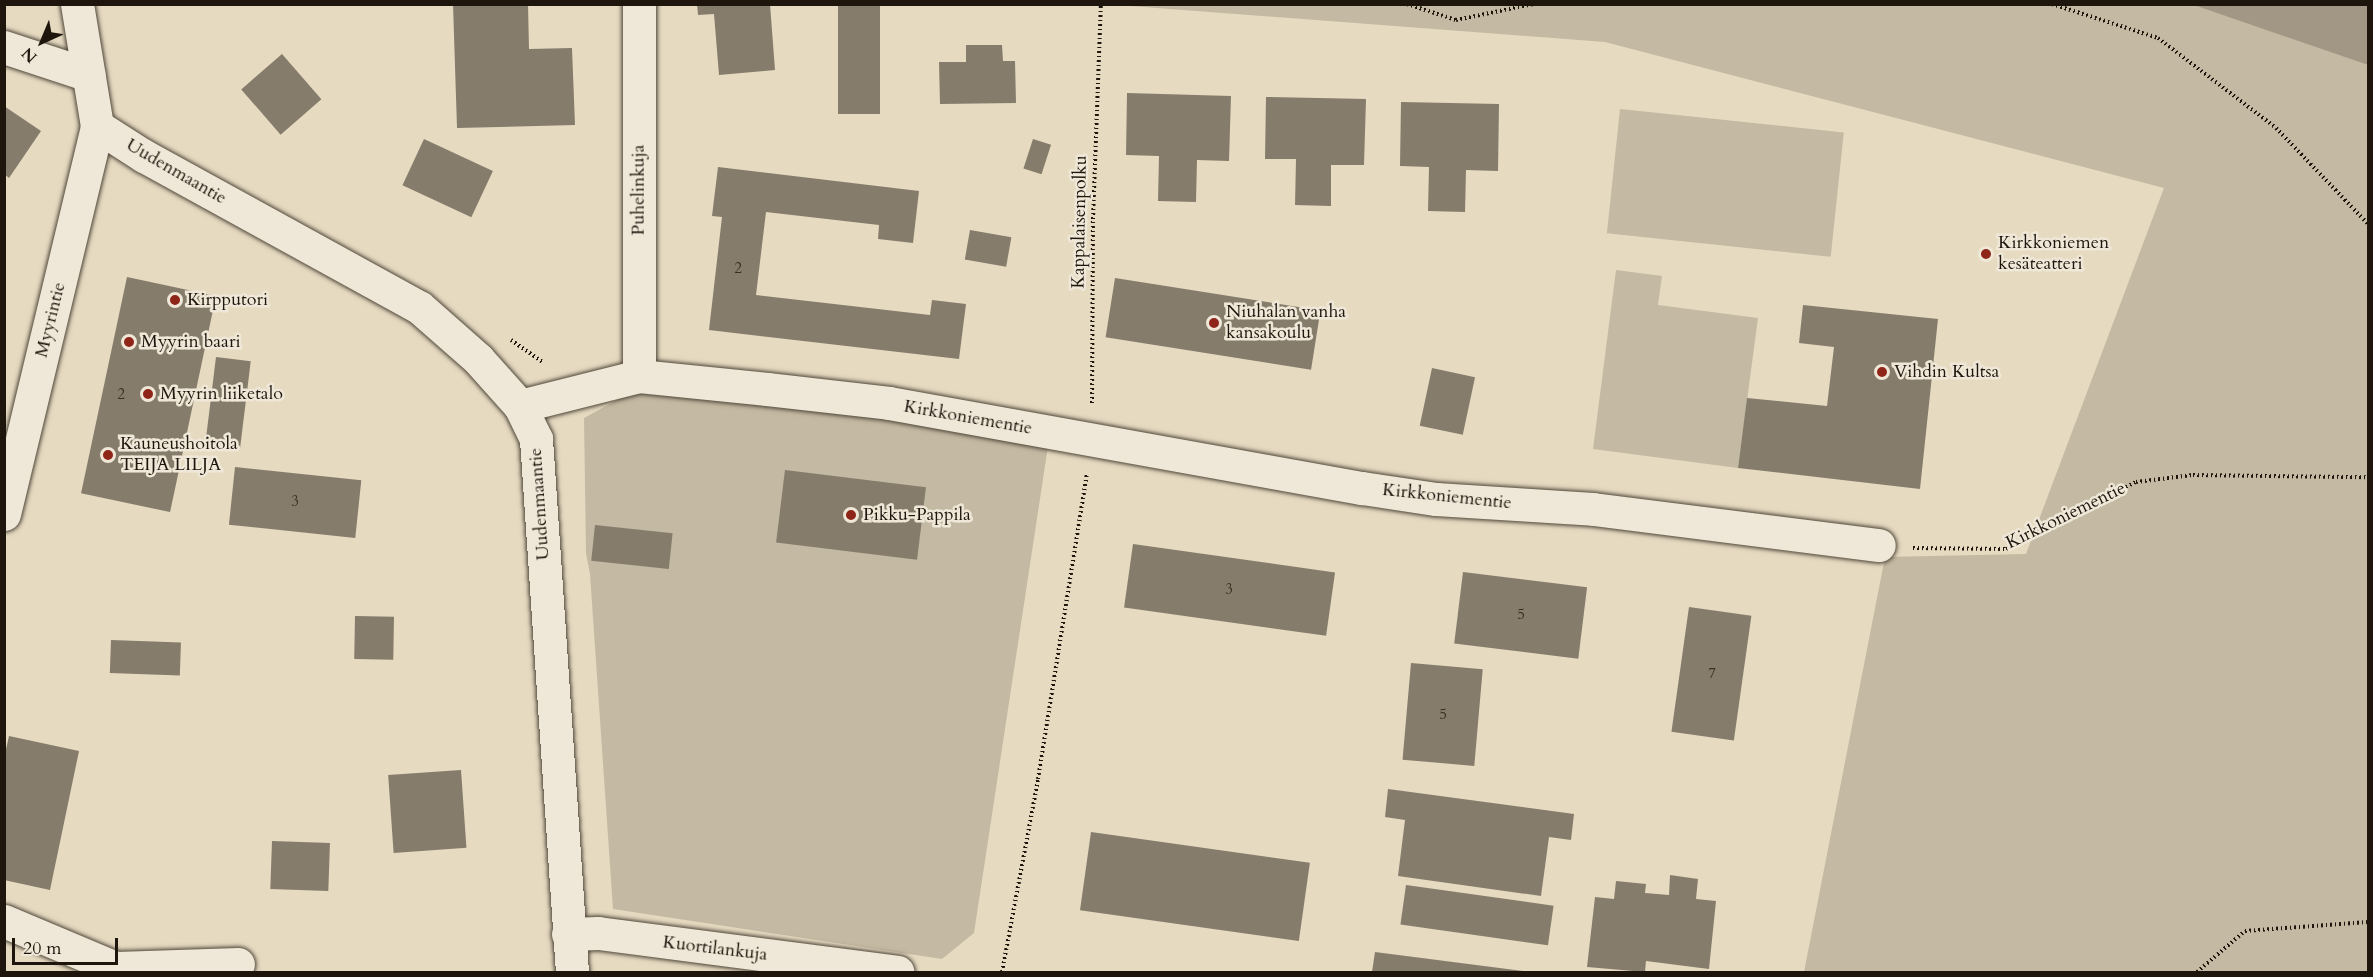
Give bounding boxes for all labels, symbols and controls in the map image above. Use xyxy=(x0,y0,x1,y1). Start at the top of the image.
north arrow xyxy=(12,12,72,72)
text: N xyxy=(17,42,42,68)
street label: Uudenmaantie xyxy=(122,135,230,209)
street label: Puhelinkuja xyxy=(628,145,650,235)
street label: Kappalaisenpolku xyxy=(1068,155,1092,289)
place label: Kirkkoniemen kesäteatteri xyxy=(1998,233,2109,276)
marker: Kirkkoniemen kesäteatteri xyxy=(1979,247,1993,261)
house number: 2 xyxy=(734,260,742,278)
street label: Myyrintie xyxy=(31,280,71,360)
place label: Kirpputori xyxy=(187,289,268,311)
marker: Kirpputori xyxy=(168,293,182,307)
place label: Niuhalan vanha kansakoulu xyxy=(1226,302,1346,344)
marker: Niuhalan vanha kansakoulu xyxy=(1207,316,1221,330)
place label: Myyrin baari xyxy=(141,331,241,353)
marker: Myyrin baari xyxy=(122,335,136,349)
place label: Vihdin Kultsa xyxy=(1894,361,1999,383)
marker: Vihdin Kultsa xyxy=(1875,365,1889,379)
place label: Myyrin liiketalo xyxy=(160,383,283,405)
house number: 2 xyxy=(117,386,125,404)
marker: Myyrin liiketalo xyxy=(141,387,155,401)
street label: Kirkkoniementie xyxy=(902,396,1034,440)
place label: Kauneushoitola TEIJA LILJA xyxy=(120,434,238,476)
street label: Uudenmaantie xyxy=(525,447,555,561)
marker: Kauneushoitola TEIJA LILJA xyxy=(101,448,115,462)
street label: Kirkkoniementie xyxy=(2003,478,2129,554)
street label: Kirkkoniementie xyxy=(1381,479,1513,515)
house number: 3 xyxy=(291,493,299,511)
place label: Pikku-Pappila xyxy=(863,504,971,526)
marker: Pikku-Pappila xyxy=(844,508,858,522)
house number: 3 xyxy=(1225,581,1233,599)
house number: 5 xyxy=(1517,606,1525,624)
house number: 7 xyxy=(1708,665,1716,683)
house number: 5 xyxy=(1439,706,1447,724)
scale bar xyxy=(15,926,122,964)
street label: Kuortilankuja xyxy=(661,932,769,966)
text: 20 m xyxy=(23,936,62,961)

